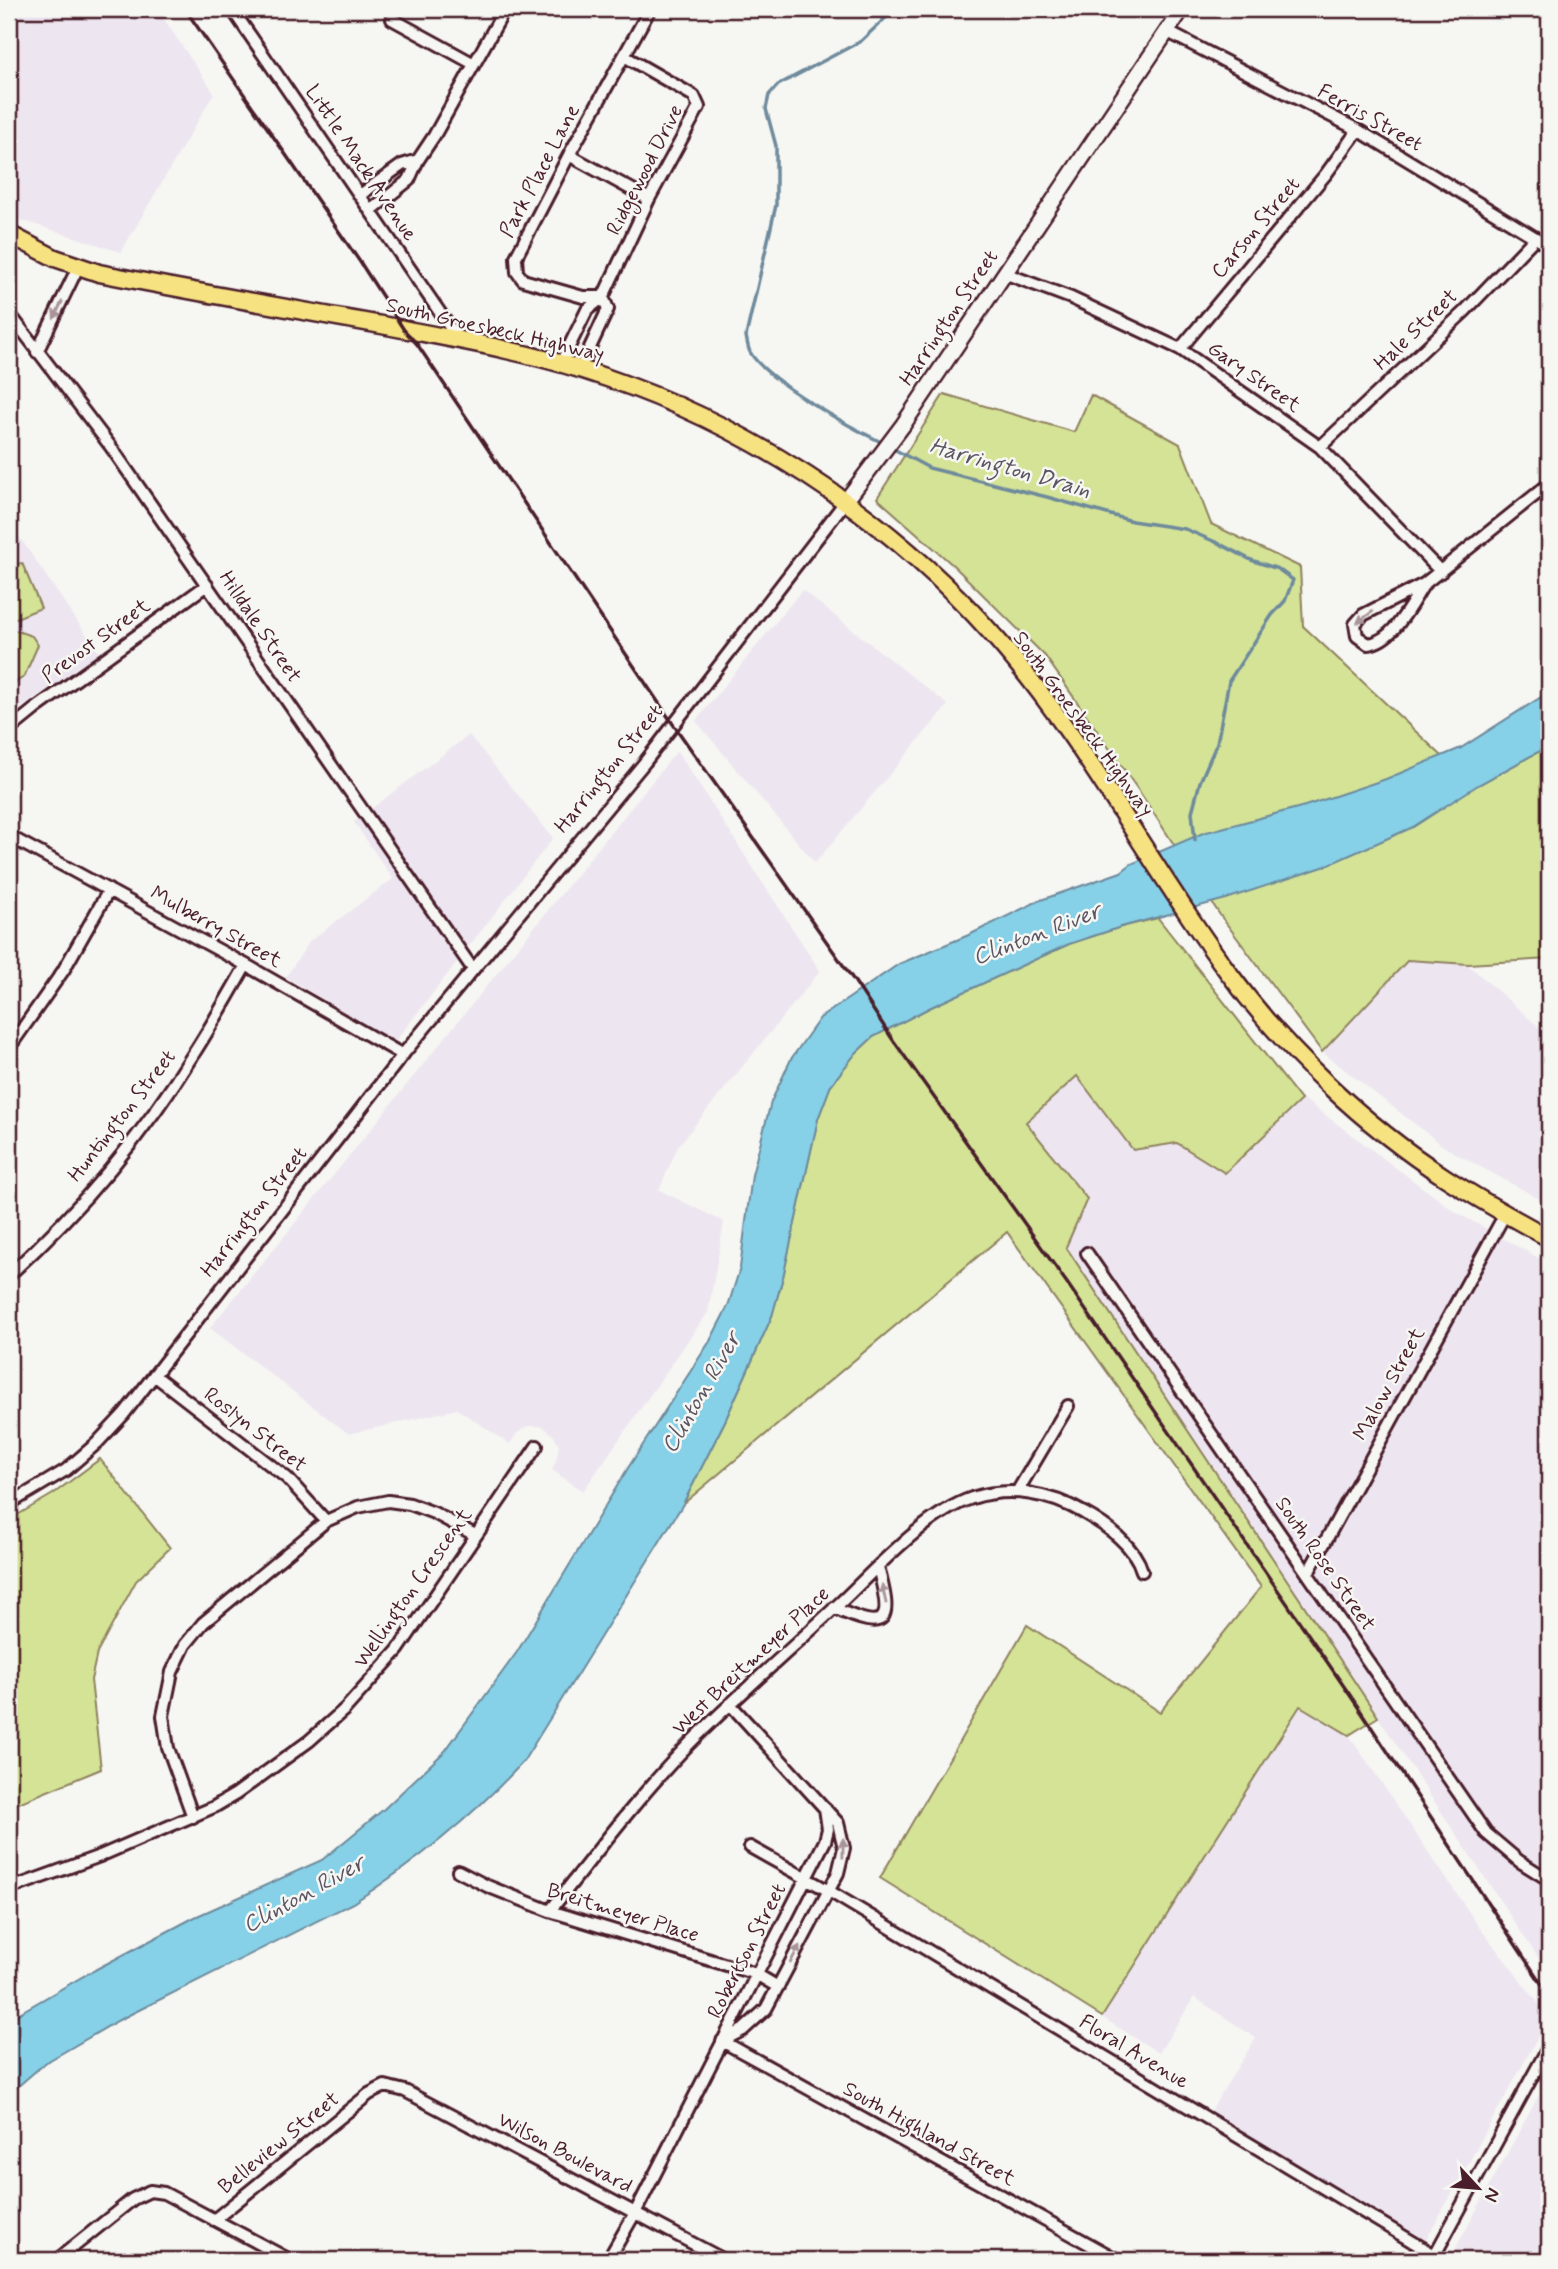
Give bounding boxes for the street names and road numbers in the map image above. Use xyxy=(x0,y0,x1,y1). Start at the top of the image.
street label: Ferris Street xyxy=(1312,78,1428,158)
street label: Little Mack Avenue xyxy=(298,79,424,247)
street label: Park Place Lane xyxy=(493,100,587,242)
street label: Ridgewood Drive xyxy=(600,100,691,241)
street label: Carson Street xyxy=(1205,171,1307,285)
street label: Harrington Street xyxy=(893,244,1007,393)
street label: Hale Street xyxy=(1368,283,1464,377)
street label: South Groesbeck Highway xyxy=(383,291,607,369)
street label: Gary Street xyxy=(1202,335,1307,420)
street label: Hilldale Street xyxy=(212,565,308,689)
street label: Prevost Street xyxy=(36,592,156,690)
street label: South Groesbeck Highway xyxy=(1006,626,1160,822)
street label: Harrington Street xyxy=(548,699,671,841)
street label: Mulberry Street xyxy=(145,879,287,975)
street label: Huntington Street xyxy=(62,1044,184,1189)
street label: Harrington Street xyxy=(194,1141,315,1284)
street label: Malow Street xyxy=(1346,1322,1432,1446)
street label: Roslyn Street xyxy=(198,1381,312,1479)
street label: South Rose Street xyxy=(1268,1491,1382,1637)
street label: Wellington Crescent xyxy=(347,1502,481,1675)
street label: West Breitmeyer Place xyxy=(666,1580,836,1742)
street label: Breitmeyer Place xyxy=(544,1877,702,1949)
street label: Robertson Street xyxy=(701,1879,793,2023)
street label: Floral Avenue xyxy=(1074,2008,1194,2096)
street label: South Highland Street xyxy=(837,2075,1021,2195)
street label: Belleview Street xyxy=(212,2085,346,2201)
street label: Wilson Boulevard xyxy=(493,2106,637,2200)

